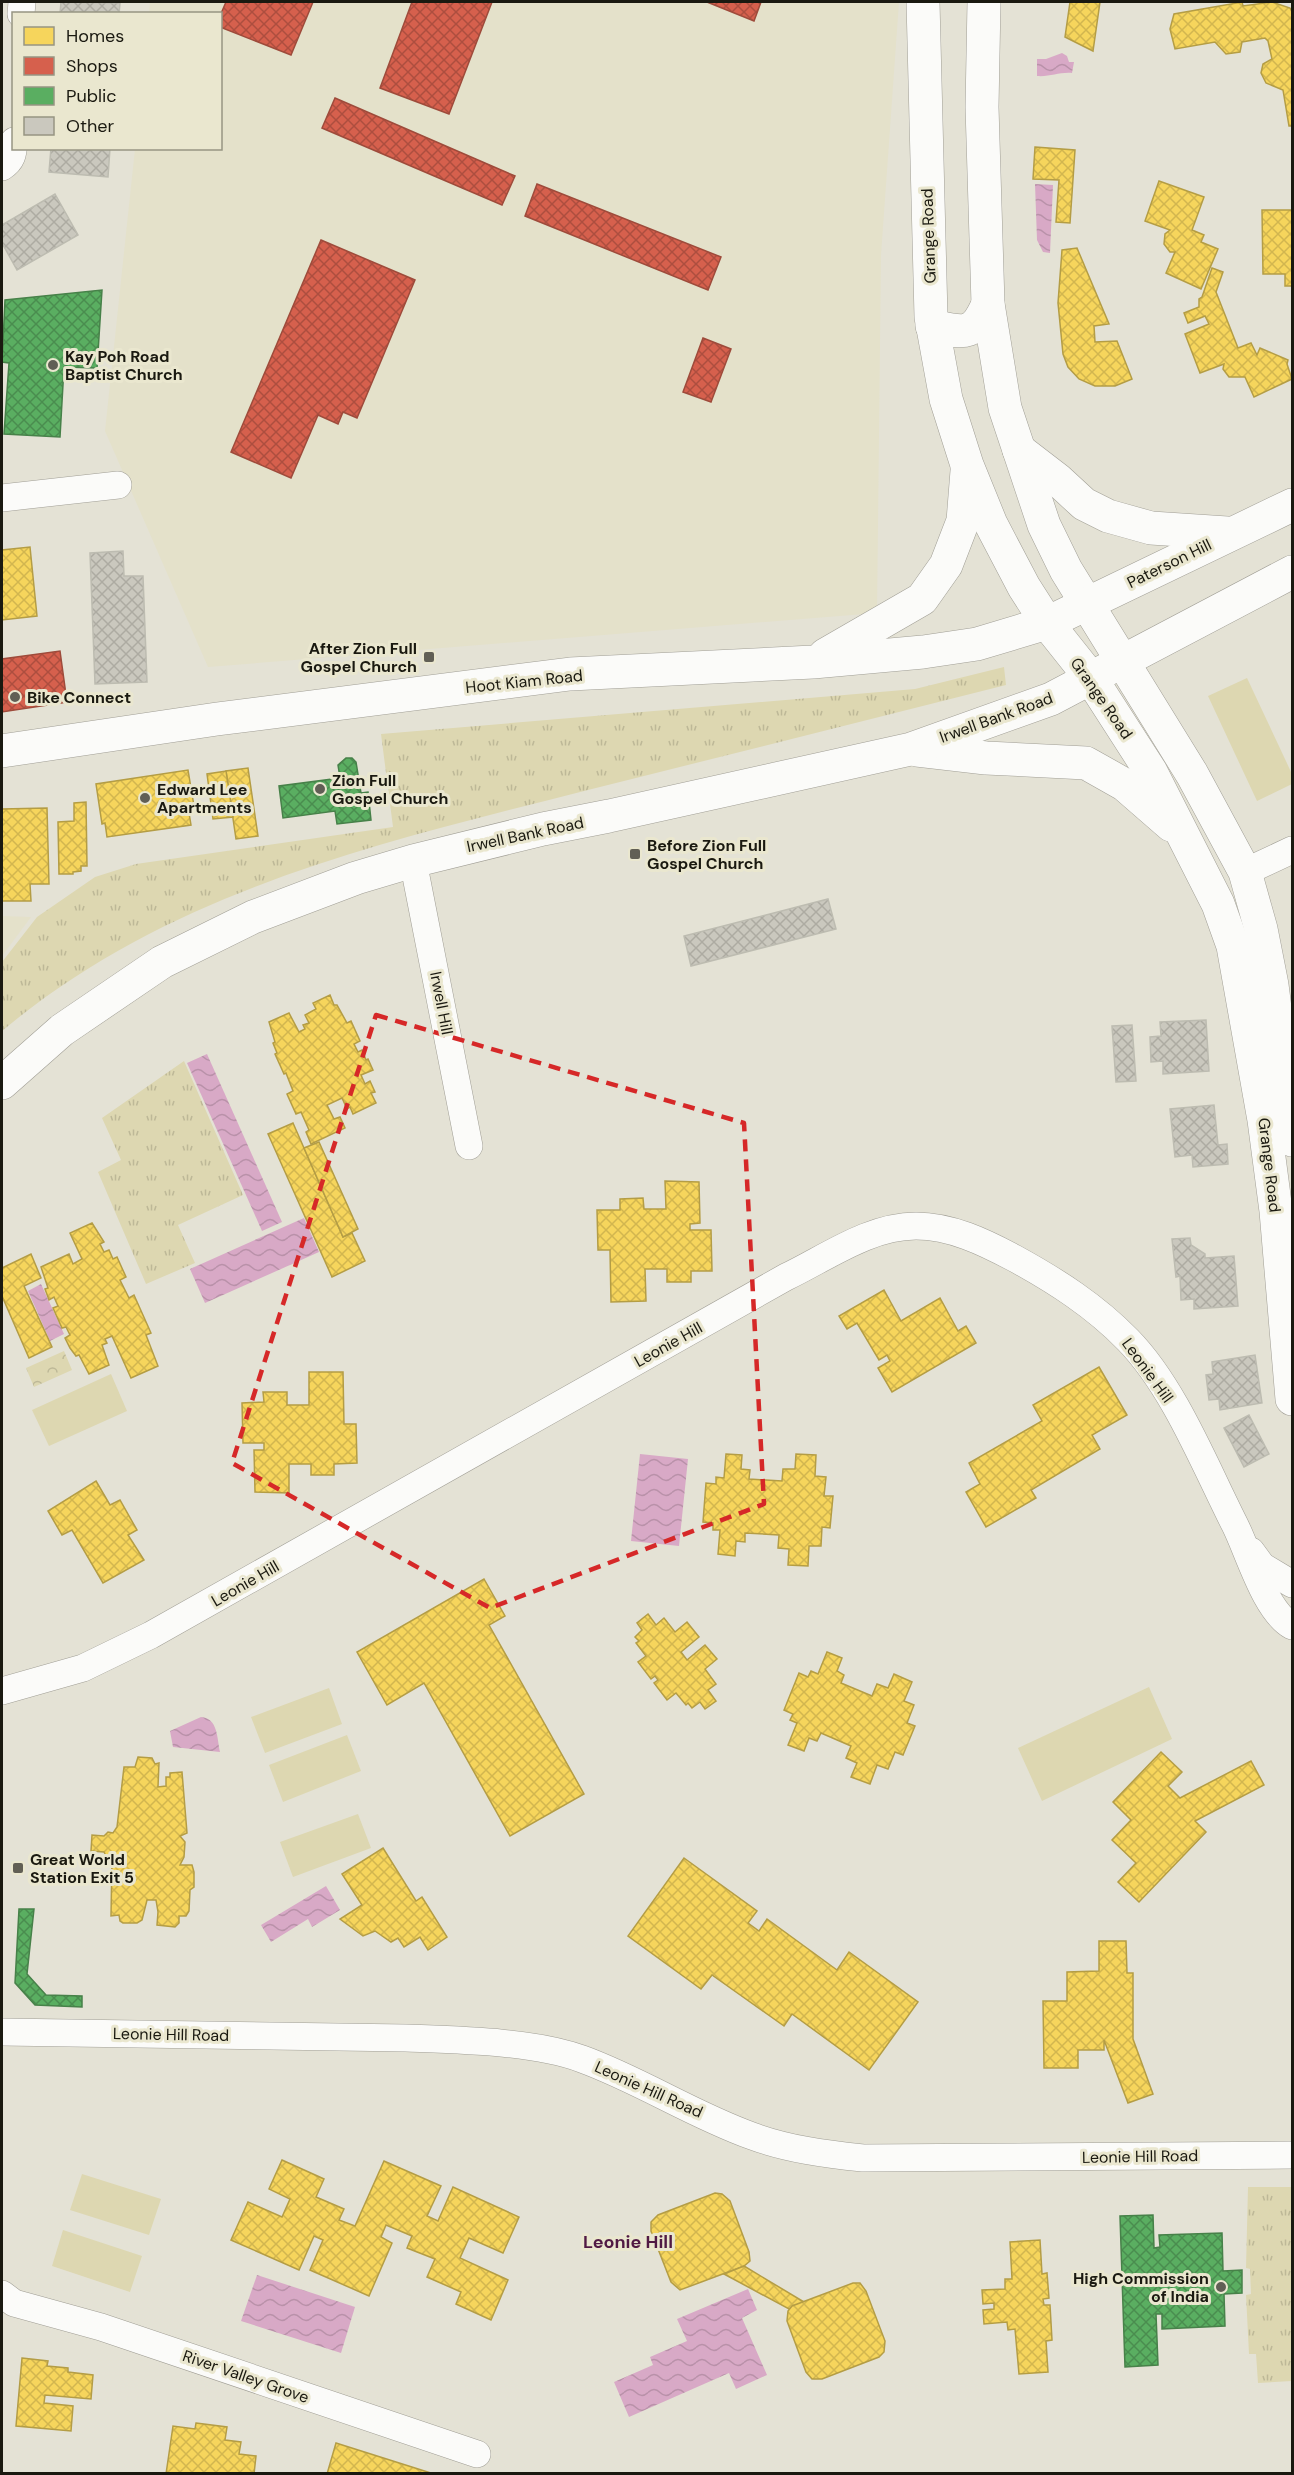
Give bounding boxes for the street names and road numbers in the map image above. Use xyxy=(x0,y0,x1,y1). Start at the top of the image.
street label: Grange Road xyxy=(916,188,941,284)
street label: Paterson Hill xyxy=(1124,534,1215,593)
street label: Grange Road xyxy=(1066,653,1137,743)
street label: Hoot Kiam Road xyxy=(464,665,584,698)
street label: Irwell Bank Road xyxy=(937,687,1056,748)
street label: Irwell Bank Road xyxy=(465,812,586,857)
street label: Irwell Hill xyxy=(425,970,458,1036)
street label: Grange Road xyxy=(1253,1117,1286,1214)
street label: Leonie Hill xyxy=(630,1317,706,1372)
street label: Leonie Hill xyxy=(1117,1334,1178,1407)
street label: Leonie Hill xyxy=(208,1556,283,1611)
street label: Leonie Hill Road xyxy=(113,2023,229,2046)
street label: Leonie Hill Road xyxy=(591,2056,706,2123)
street label: Leonie Hill Road xyxy=(1082,2145,1198,2168)
street label: River Valley Grove xyxy=(180,2345,312,2408)

